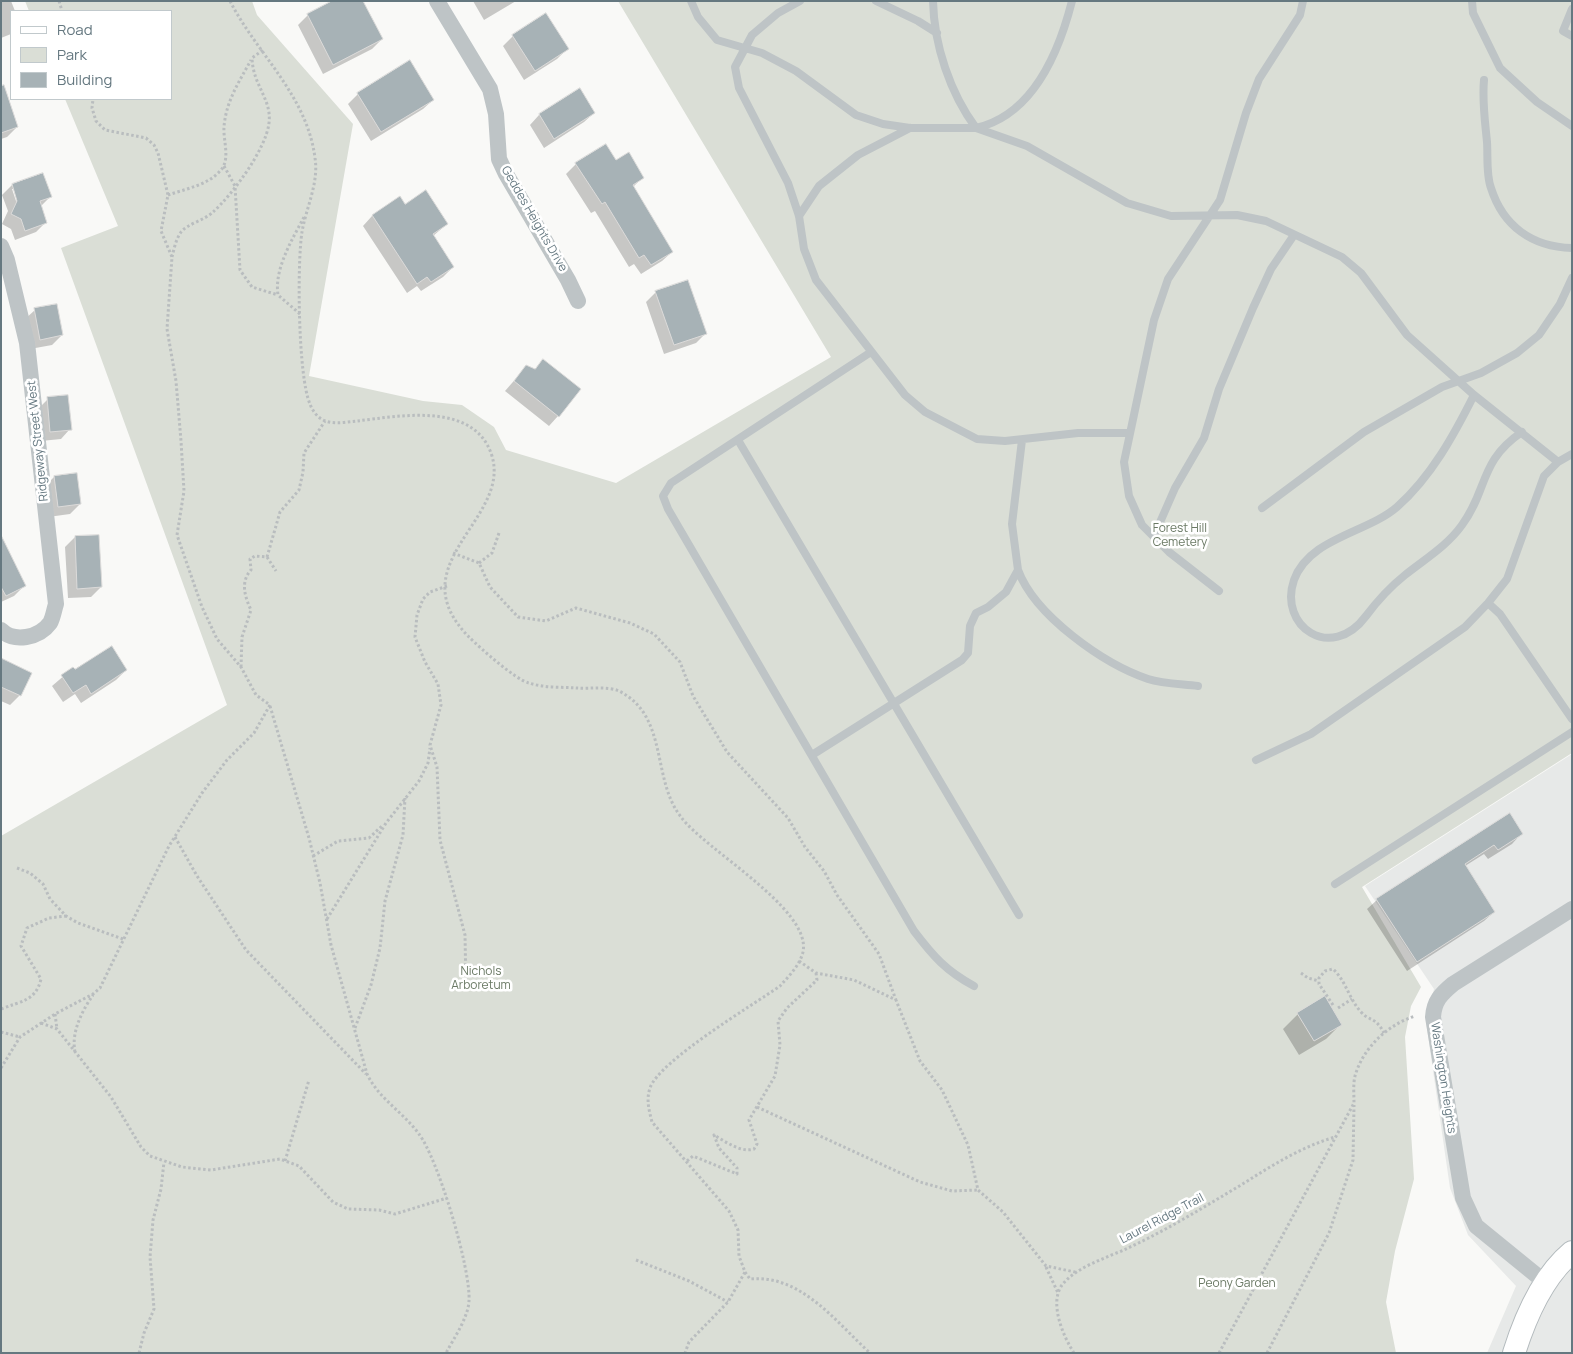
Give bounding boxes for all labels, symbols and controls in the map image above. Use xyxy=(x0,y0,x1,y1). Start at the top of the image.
legend xyxy=(10,10,172,100)
text: Road xyxy=(57,19,93,40)
text: Park xyxy=(57,44,87,65)
text: Building xyxy=(57,69,112,90)
street label: Geddes Heights Drive xyxy=(498,164,570,274)
street label: Ridgeway Street West xyxy=(24,380,52,502)
park label: Forest Hill Cemetery xyxy=(1153,522,1207,550)
park label: Nichols Arboretum xyxy=(451,965,511,993)
street label: Washington Heights xyxy=(1427,1021,1459,1135)
street label: Laurel Ridge Trail xyxy=(1117,1191,1207,1247)
park label: Peony Garden xyxy=(1198,1277,1276,1291)

